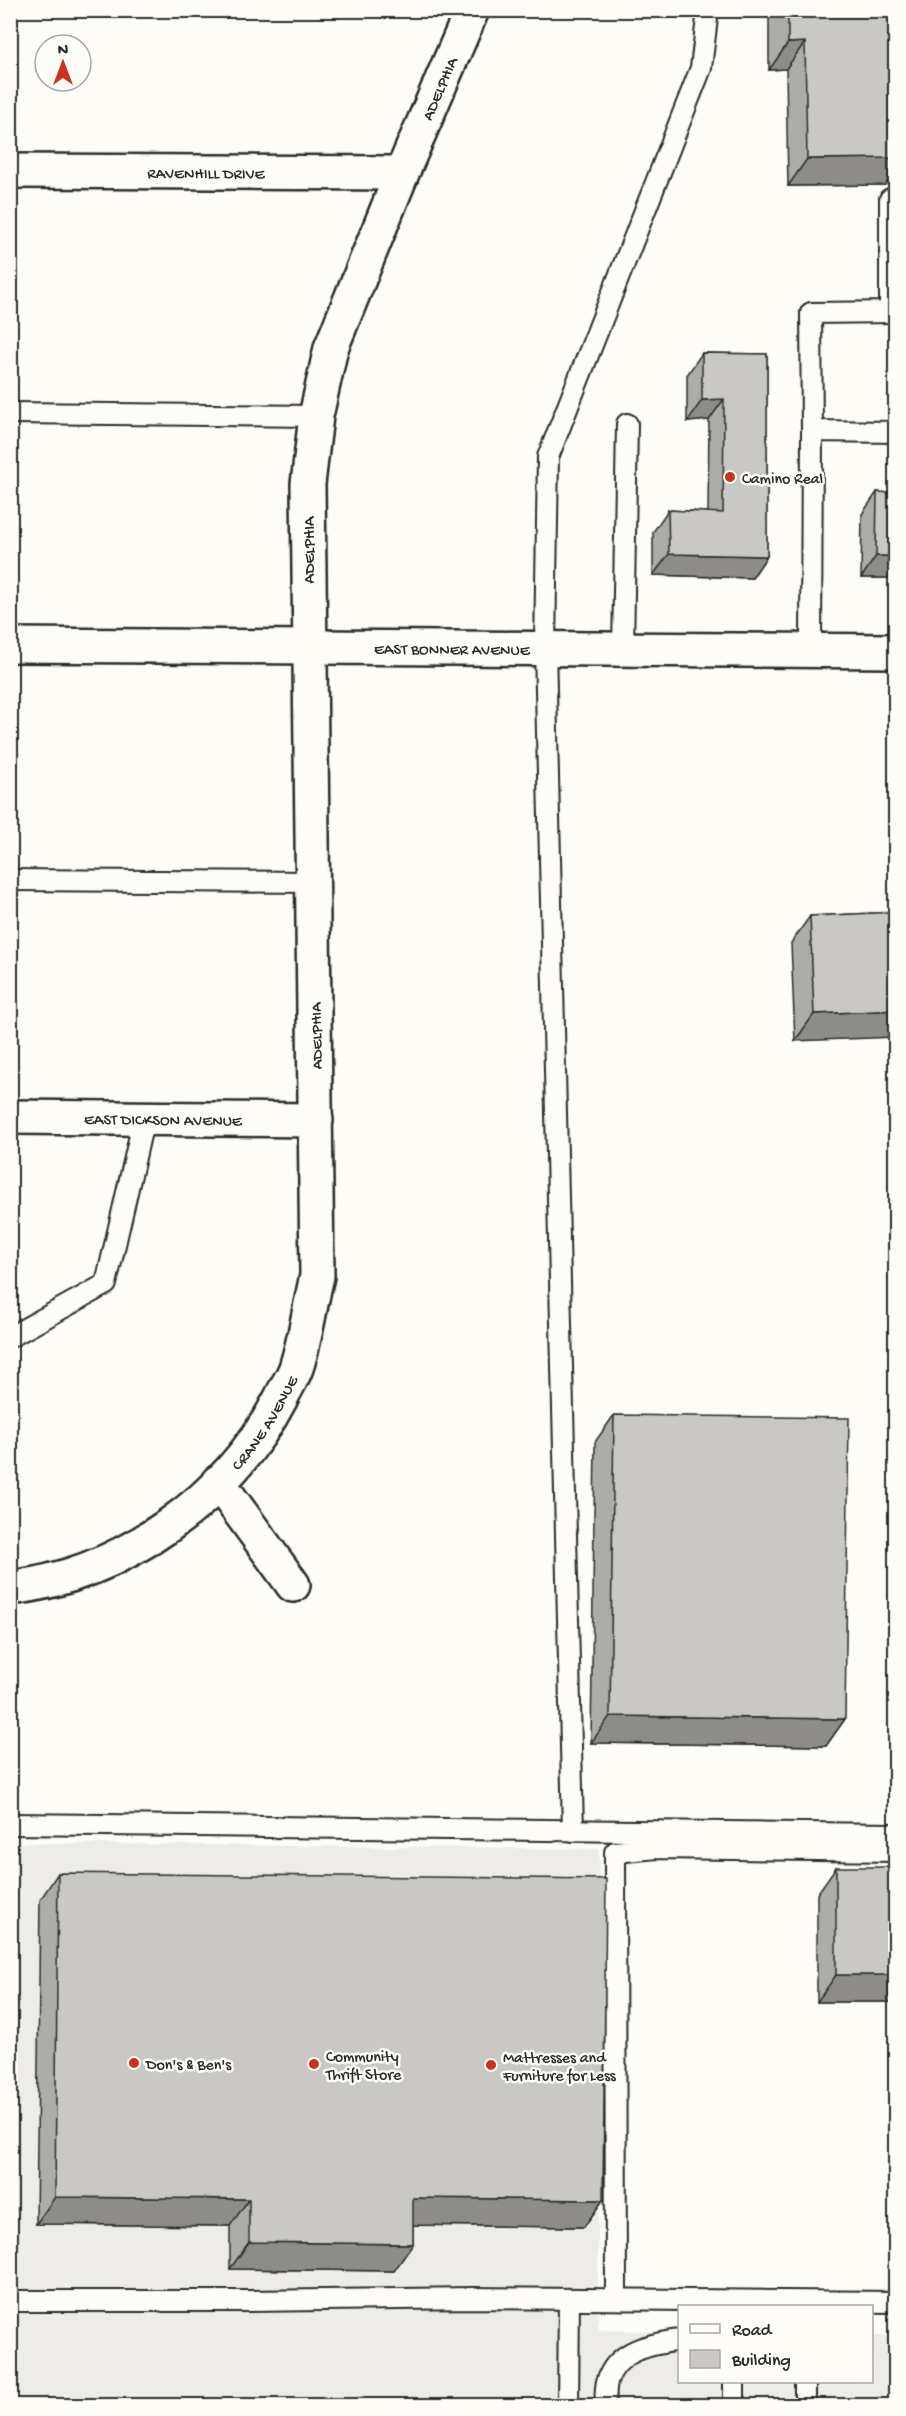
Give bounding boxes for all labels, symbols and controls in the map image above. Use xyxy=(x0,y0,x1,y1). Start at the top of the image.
north arrow xyxy=(33,33,93,93)
text: N xyxy=(58,42,69,61)
street label: ADELPHIA xyxy=(420,54,464,124)
street label: RAVENHILL DRIVE xyxy=(147,166,266,185)
marker: Camino Real xyxy=(723,470,737,484)
place label: Camino Real xyxy=(742,471,823,490)
street label: ADELPHIA xyxy=(302,515,321,583)
street label: EAST BONNER AVENUE xyxy=(374,641,531,662)
street label: ADELPHIA xyxy=(308,1001,329,1070)
street label: EAST DICKSON AVENUE xyxy=(84,1112,243,1132)
street label: CRANE AVENUE xyxy=(229,1373,305,1476)
place label: Community Thrift Store xyxy=(325,2049,402,2086)
place label: Mattresses and Furniture for Less xyxy=(502,2050,617,2087)
marker: Don's & Ben's xyxy=(127,2056,141,2070)
place label: Don's & Ben's xyxy=(145,2057,232,2076)
marker: Community Thrift Store xyxy=(307,2057,321,2071)
marker: Mattresses and Furniture for Less xyxy=(484,2058,498,2072)
legend xyxy=(678,2305,873,2383)
text: Road xyxy=(732,2321,773,2342)
text: Building xyxy=(731,2351,791,2372)

